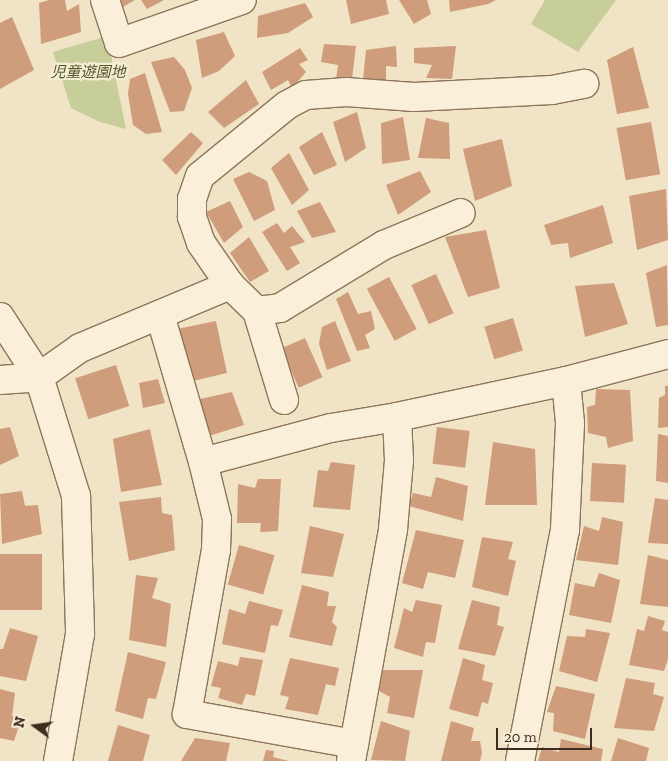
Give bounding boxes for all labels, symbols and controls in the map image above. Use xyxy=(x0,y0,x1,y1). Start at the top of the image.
park label: 児童遊園地 xyxy=(51,64,125,82)
north arrow xyxy=(10,701,60,751)
text: N xyxy=(10,715,29,729)
scale bar xyxy=(498,718,594,750)
text: 20 m xyxy=(504,728,537,746)

